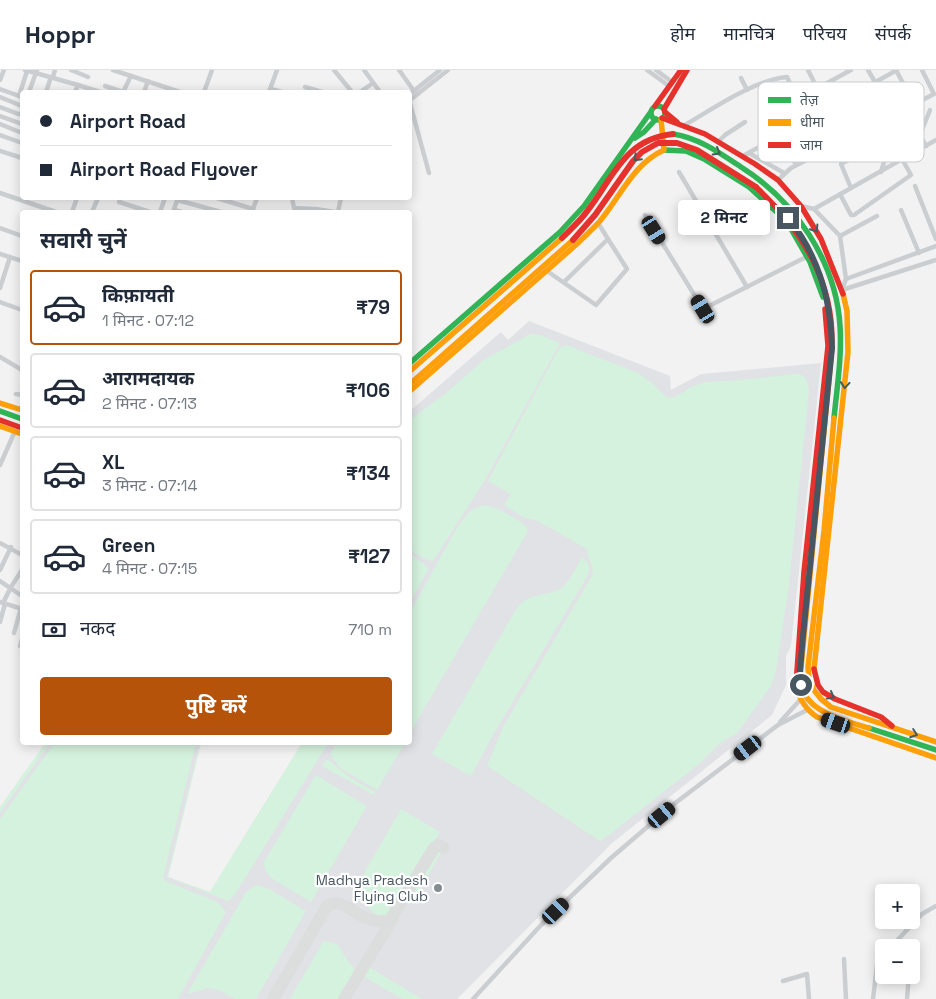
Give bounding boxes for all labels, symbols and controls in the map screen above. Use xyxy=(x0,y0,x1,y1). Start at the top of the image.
text: Hoppr xyxy=(25,19,96,50)
text: होम xyxy=(670,22,695,45)
text: मानचित्र xyxy=(723,22,775,45)
text: परिचय xyxy=(803,22,847,45)
text: संपर्क xyxy=(875,22,911,45)
legend xyxy=(758,82,924,162)
text: तेज़ xyxy=(800,91,819,109)
text: Airport Road xyxy=(70,109,186,134)
text: धीमा xyxy=(800,113,825,131)
text: जाम xyxy=(800,136,823,154)
one-way arrow xyxy=(712,145,721,155)
one-way arrow xyxy=(634,152,643,161)
text: Airport Road Flyover xyxy=(70,157,258,182)
callout: 2 मिनट xyxy=(678,200,770,236)
text: 2 मिनट xyxy=(700,207,748,228)
route end xyxy=(777,207,799,229)
car xyxy=(639,213,668,247)
one-way arrow xyxy=(808,223,818,232)
text: सवारी चुनें xyxy=(40,226,127,254)
text: किफ़ायती xyxy=(102,283,174,308)
icon: car xyxy=(42,285,87,330)
car xyxy=(688,292,717,326)
text: ₹79 xyxy=(356,295,390,320)
text: 1 मिनट · 07:12 xyxy=(102,310,194,331)
text: आरामदायक xyxy=(102,366,194,391)
icon: car xyxy=(42,368,87,413)
text: ₹106 xyxy=(346,378,390,403)
one-way arrow xyxy=(840,381,851,389)
text: 2 मिनट · 07:13 xyxy=(102,393,197,414)
text: XL xyxy=(102,450,125,475)
icon: car xyxy=(42,451,87,496)
text: ₹134 xyxy=(346,461,390,486)
text: 3 मिनट · 07:14 xyxy=(102,475,197,496)
text: Green xyxy=(102,533,155,558)
icon: car xyxy=(42,534,87,579)
text: ₹127 xyxy=(348,544,390,569)
text: 4 मिनट · 07:15 xyxy=(102,558,197,579)
icon: cash xyxy=(40,616,68,644)
text: नकद xyxy=(80,616,115,641)
text: 710 m xyxy=(348,619,392,640)
route start xyxy=(790,674,812,696)
button: पुष्टि करें xyxy=(40,677,392,735)
one-way arrow xyxy=(825,690,834,700)
car xyxy=(819,711,852,735)
one-way arrow xyxy=(909,728,918,738)
car xyxy=(731,733,764,763)
car xyxy=(645,800,678,830)
place label: Madhya Pradesh Flying Club xyxy=(316,871,428,905)
marker: Madhya Pradesh Flying Club xyxy=(432,882,444,894)
map controls xyxy=(875,884,920,984)
button: + xyxy=(875,884,920,929)
car xyxy=(539,895,572,927)
button: − xyxy=(875,939,920,984)

